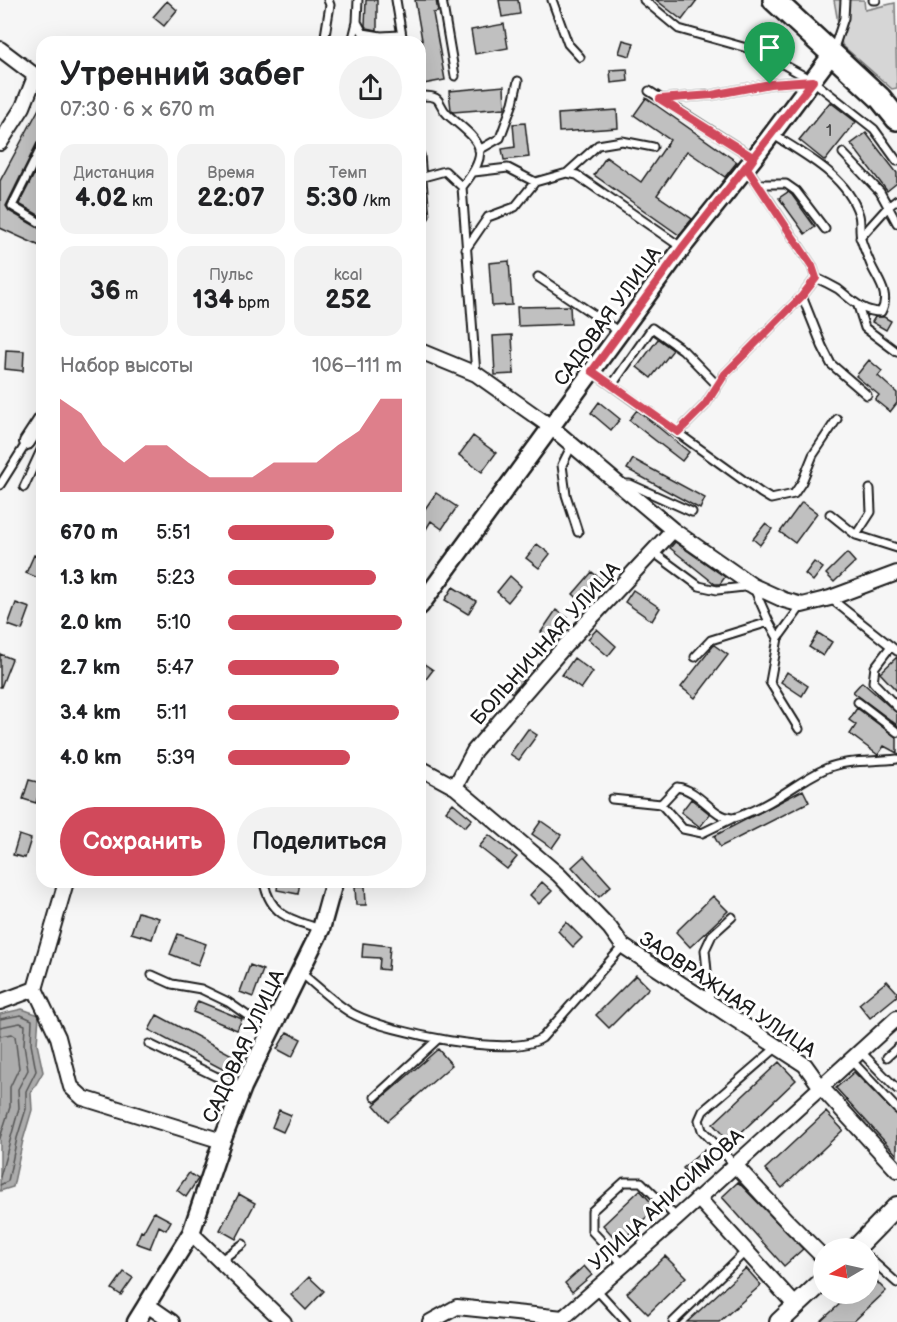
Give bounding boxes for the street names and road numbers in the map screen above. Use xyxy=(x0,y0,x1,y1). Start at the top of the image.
street label: САДОВАЯ УЛИЦА xyxy=(549,242,667,391)
street label: БОЛЬНИЧНАЯ УЛИЦА xyxy=(466,557,626,730)
street label: ЗАОВРАЖНАЯ УЛИЦА xyxy=(635,927,821,1063)
street label: САДОВАЯ УЛИЦА xyxy=(198,965,290,1127)
street label: УЛИЦА АНИСИМОВА xyxy=(585,1124,749,1275)

